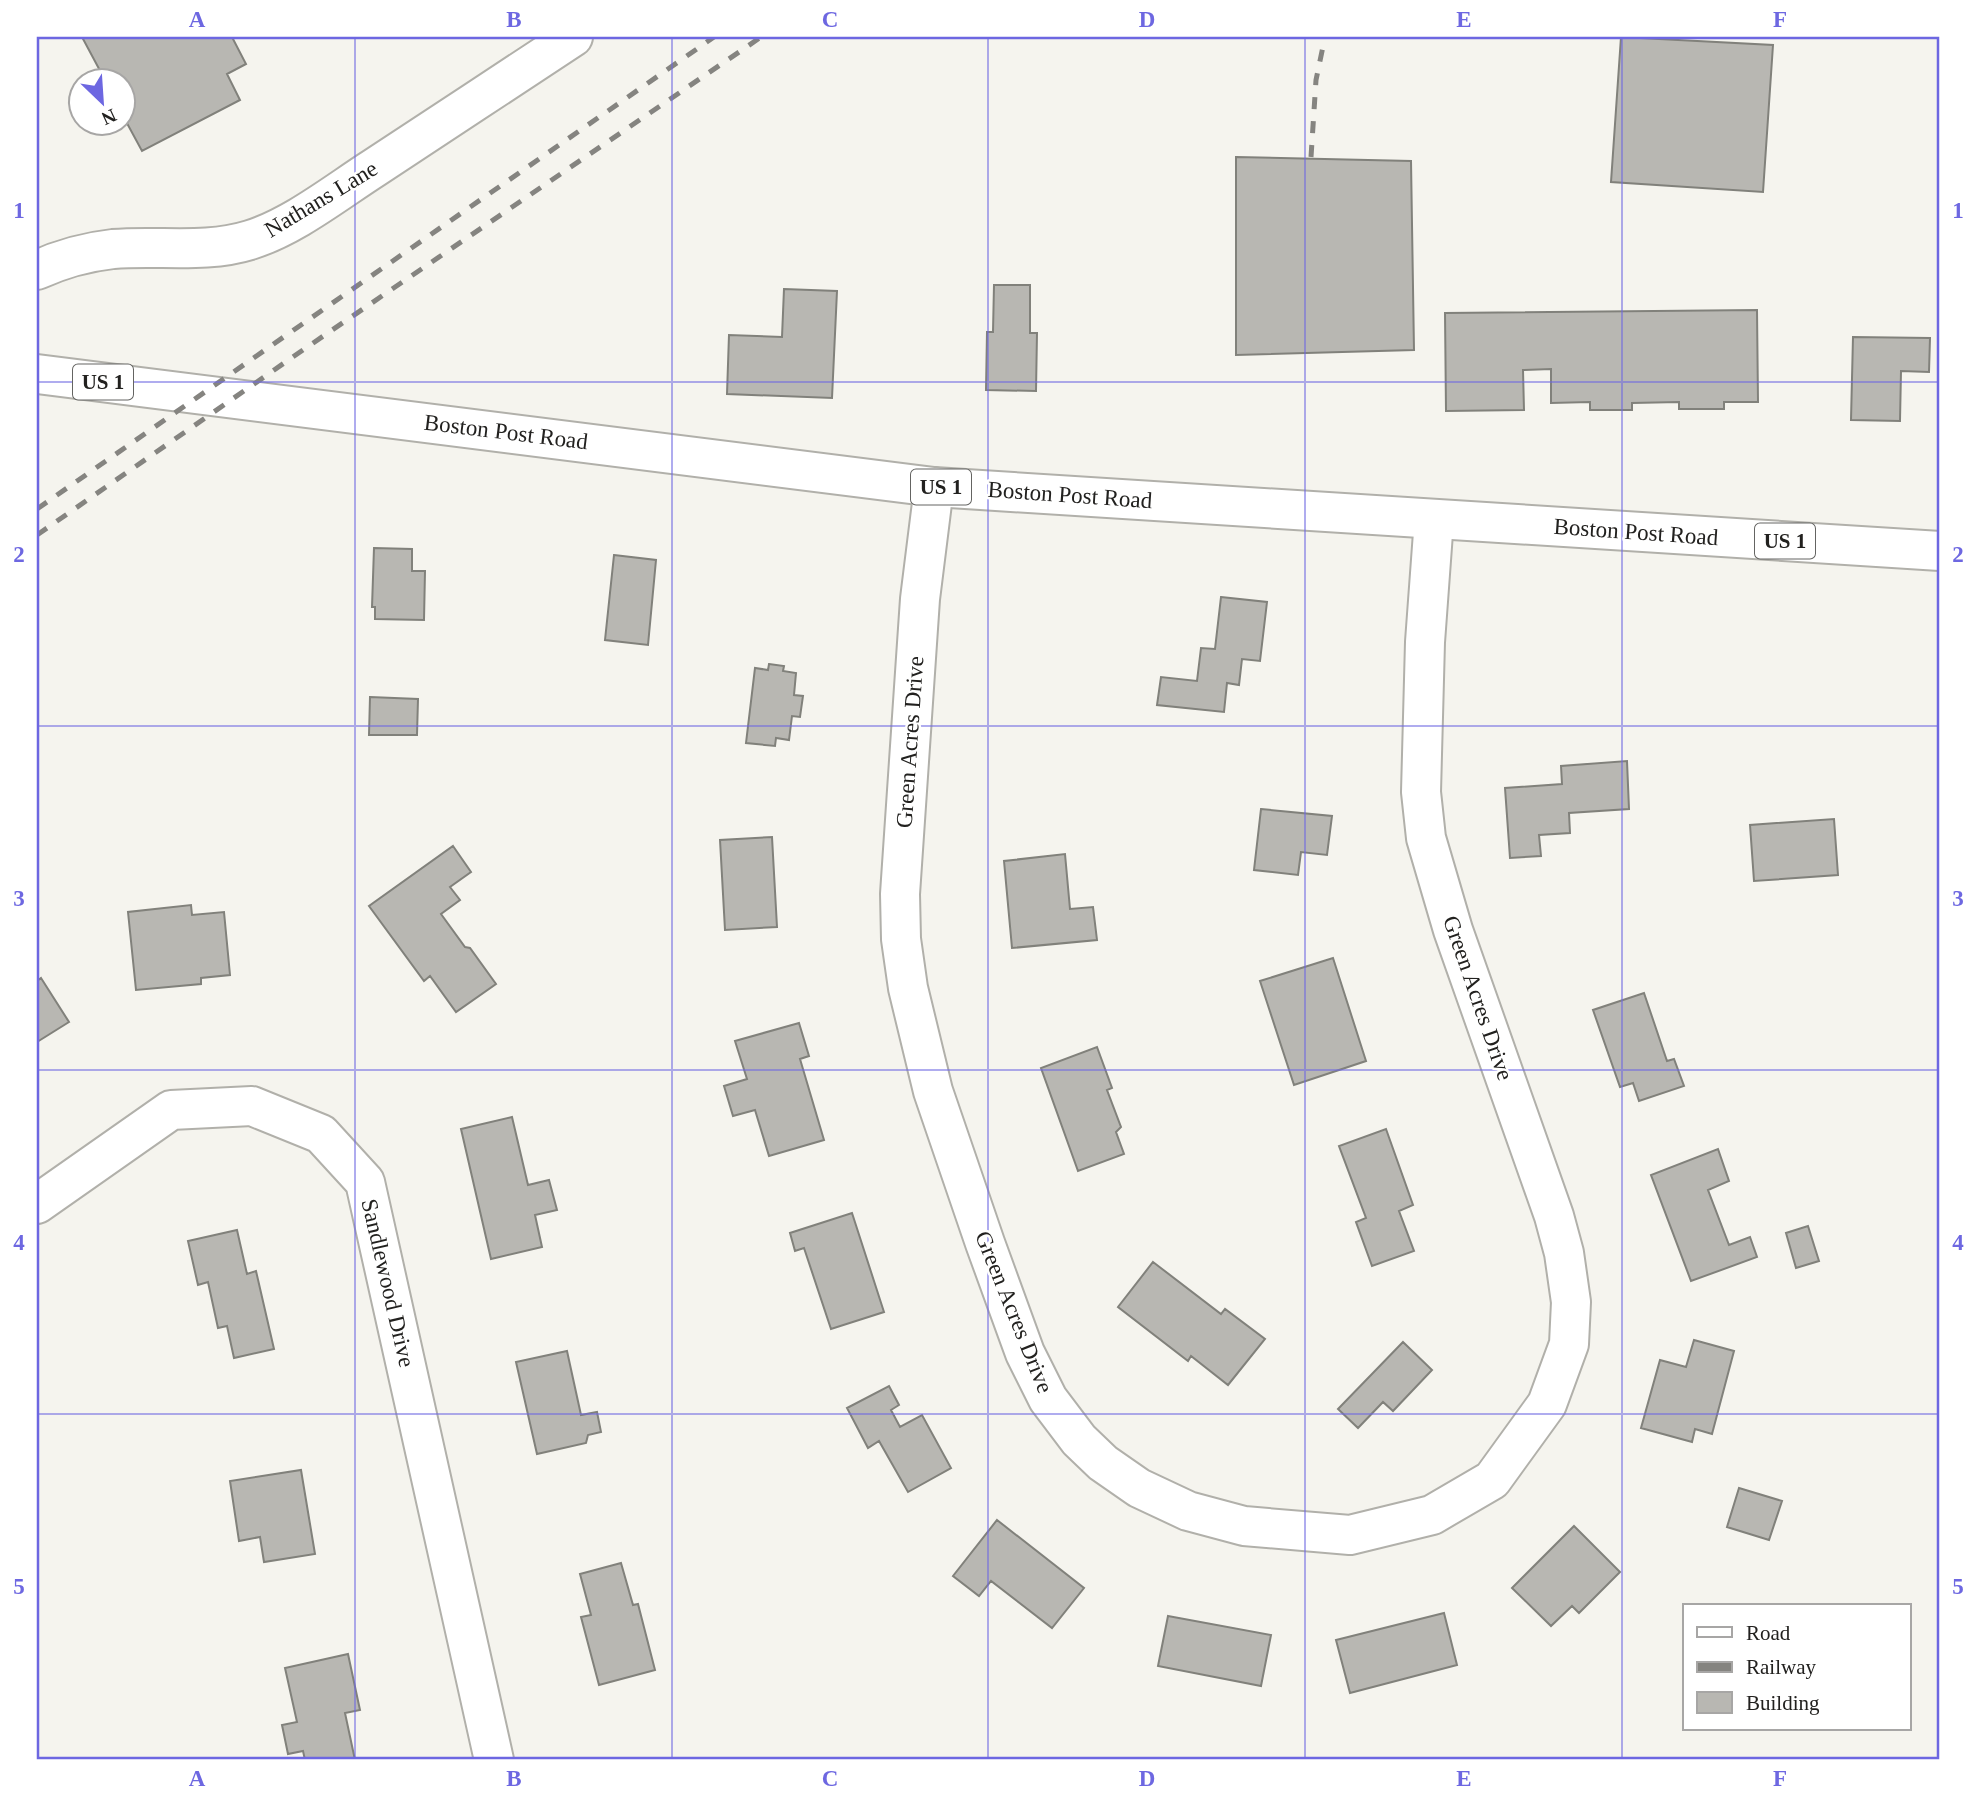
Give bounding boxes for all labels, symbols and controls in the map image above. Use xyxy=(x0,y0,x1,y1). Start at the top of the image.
text: A xyxy=(189,7,206,32)
text: B xyxy=(506,7,522,32)
text: C xyxy=(822,7,838,32)
text: D xyxy=(1139,7,1155,32)
text: E xyxy=(1456,7,1472,32)
text: F xyxy=(1773,7,1787,32)
north arrow xyxy=(66,66,136,136)
text: N xyxy=(98,105,120,129)
street label: Nathans Lane xyxy=(260,156,382,242)
text: 1 xyxy=(13,198,25,223)
text: 1 xyxy=(1952,198,1964,223)
road number: US 1 xyxy=(73,364,133,400)
street label: Boston Post Road xyxy=(423,410,590,455)
road number: US 1 xyxy=(911,470,971,504)
street label: Boston Post Road xyxy=(987,477,1154,513)
street label: Boston Post Road xyxy=(1553,514,1720,550)
road number: US 1 xyxy=(1755,524,1815,558)
text: 2 xyxy=(13,542,25,567)
text: 2 xyxy=(1952,542,1964,567)
street label: Green Acres Drive xyxy=(892,655,928,829)
text: 3 xyxy=(13,886,25,911)
text: 3 xyxy=(1952,886,1964,911)
street label: Green Acres Drive xyxy=(1438,912,1518,1084)
street label: Sandlewood Drive xyxy=(356,1196,420,1370)
street label: Green Acres Drive xyxy=(970,1227,1058,1397)
text: 4 xyxy=(13,1230,25,1255)
text: 4 xyxy=(1952,1230,1964,1255)
text: 5 xyxy=(13,1574,25,1599)
text: 5 xyxy=(1952,1574,1964,1599)
legend xyxy=(1683,1604,1910,1730)
text: Road xyxy=(1746,1621,1791,1645)
text: Railway xyxy=(1746,1655,1816,1679)
text: Building xyxy=(1746,1691,1820,1715)
text: A xyxy=(189,1766,206,1791)
text: B xyxy=(506,1766,522,1791)
text: C xyxy=(822,1766,838,1791)
text: D xyxy=(1139,1766,1155,1791)
text: E xyxy=(1456,1766,1472,1791)
text: F xyxy=(1773,1766,1787,1791)

